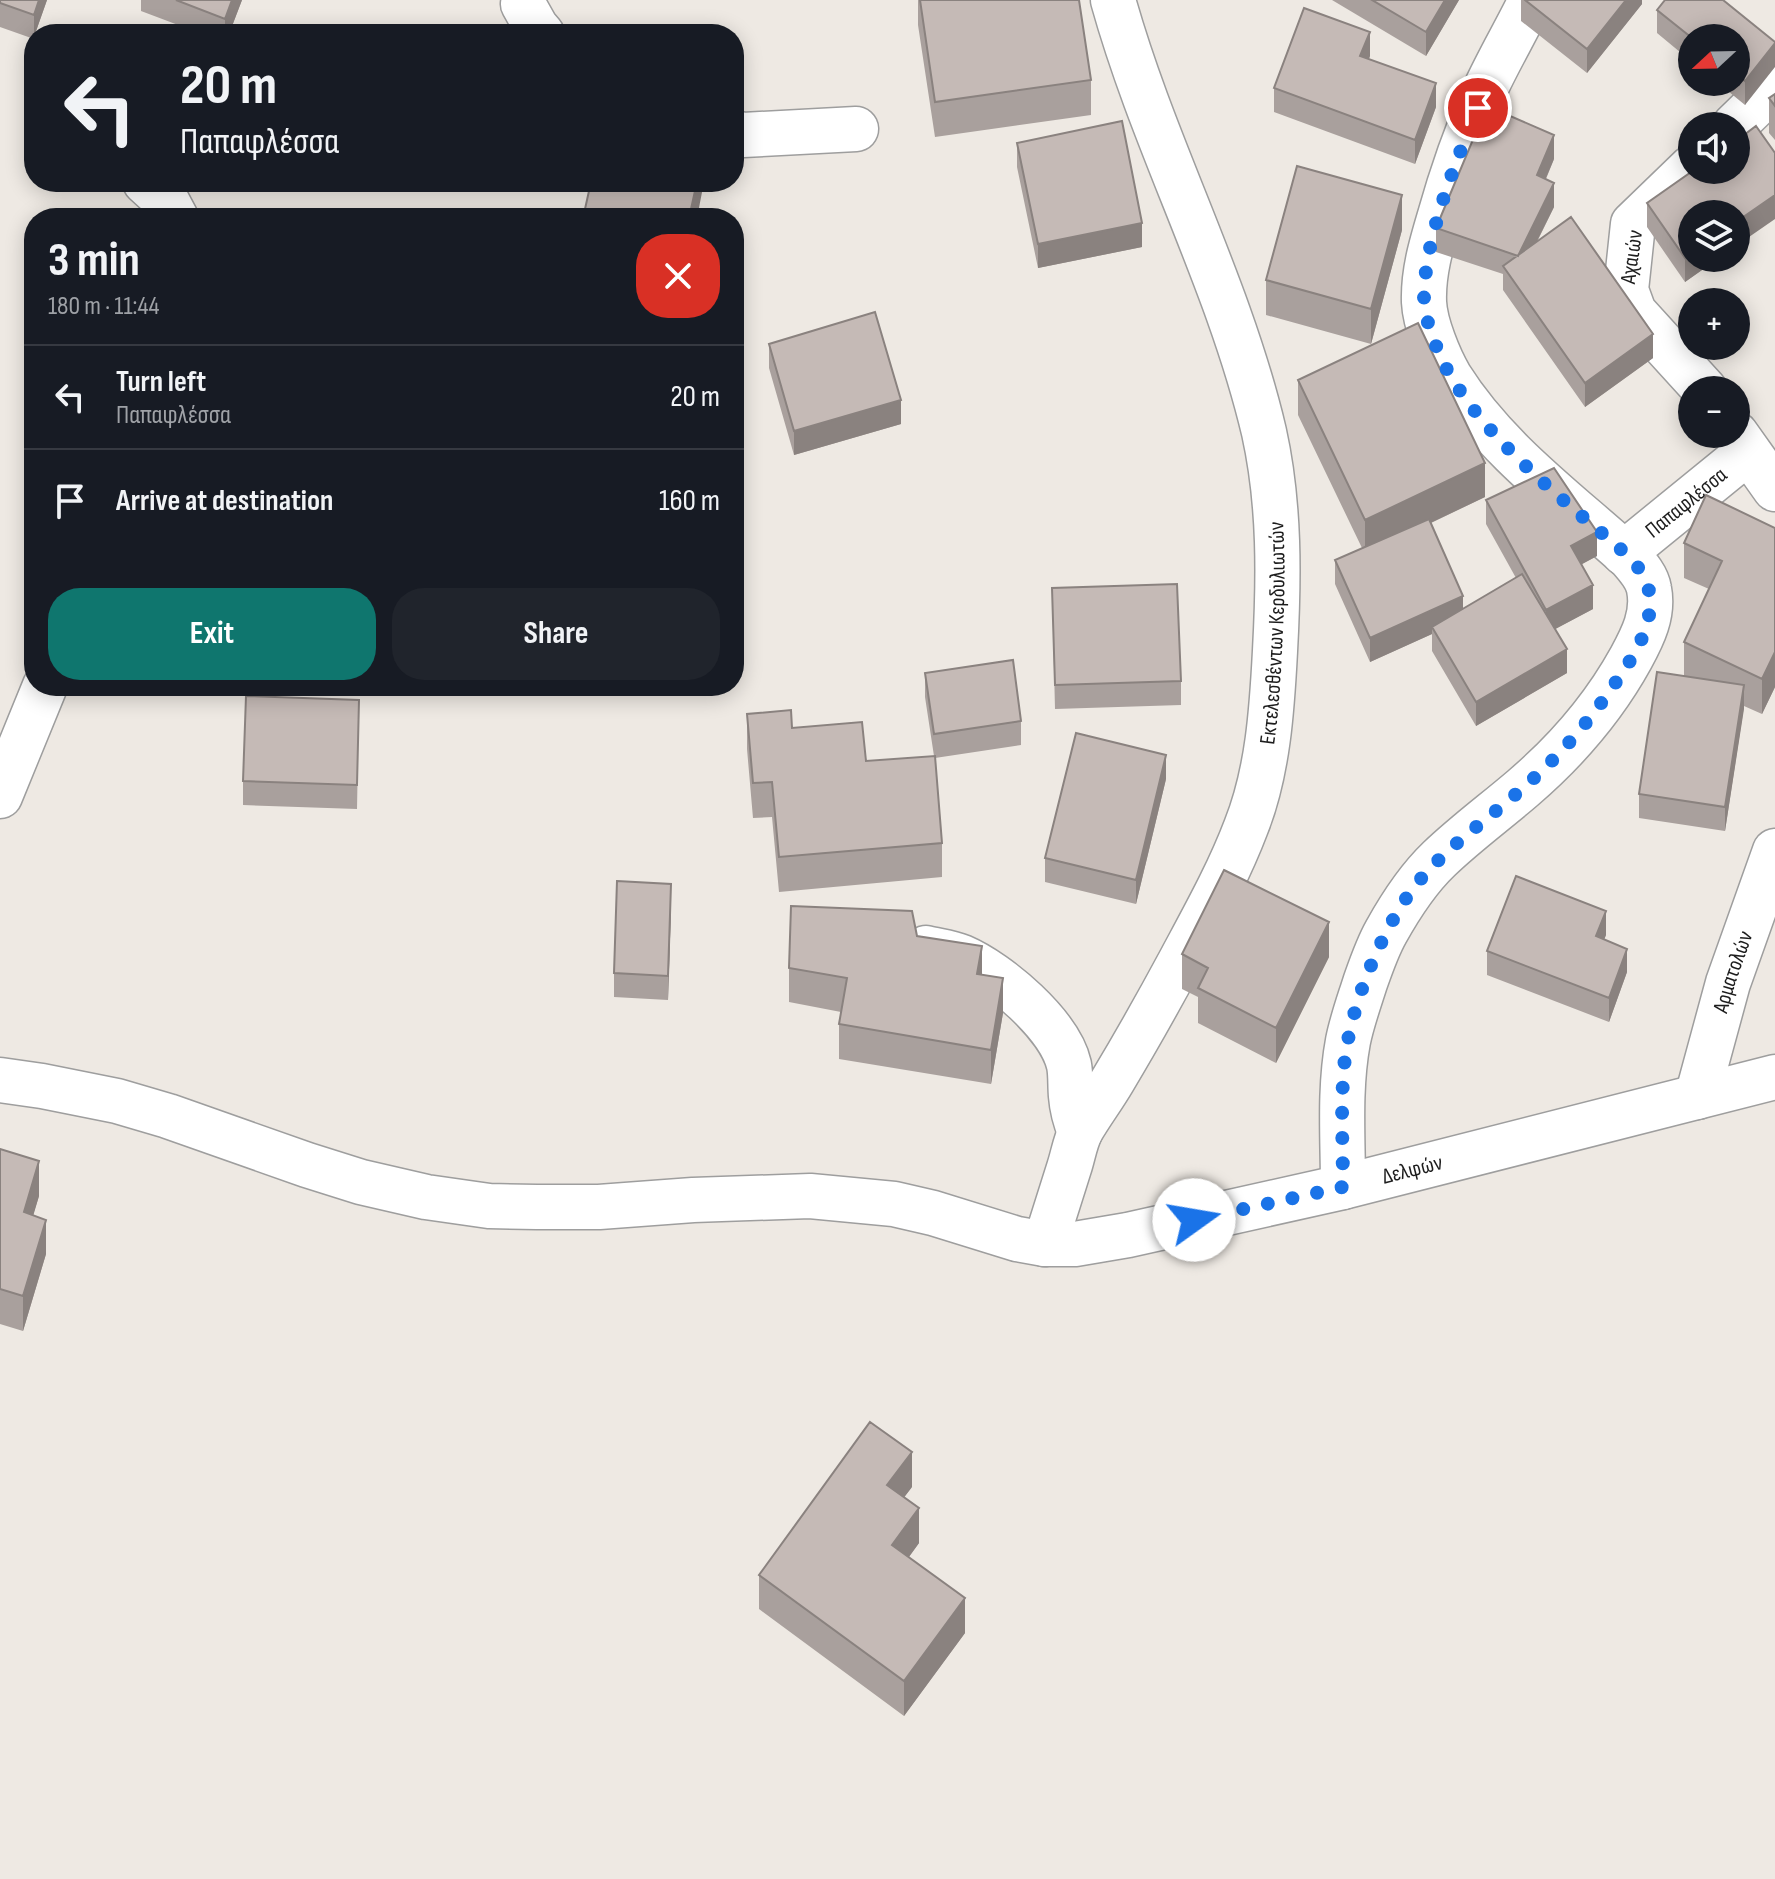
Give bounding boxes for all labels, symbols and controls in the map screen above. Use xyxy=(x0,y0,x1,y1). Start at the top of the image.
north arrow xyxy=(1678,24,1750,96)
map controls xyxy=(1678,24,1750,448)
text: 20 m xyxy=(180,53,277,120)
icon: left xyxy=(48,56,152,160)
pin xyxy=(1444,74,1512,142)
icon: arrive xyxy=(1456,86,1500,130)
button: sound xyxy=(1678,112,1750,184)
text: Παπαφλέσσα xyxy=(180,121,339,164)
button: layers xyxy=(1678,200,1750,272)
street label: Αχαιών xyxy=(1615,228,1649,287)
text: 3 min xyxy=(48,232,140,289)
button: close xyxy=(636,234,720,318)
button: + xyxy=(1678,288,1750,360)
text: 180 m · 11:44 xyxy=(48,291,159,322)
text: Turn left xyxy=(116,364,206,400)
icon: left xyxy=(48,375,92,419)
button: − xyxy=(1678,376,1750,448)
text: 20 m xyxy=(670,379,720,415)
text: Παπαφλέσσα xyxy=(116,400,231,431)
street label: Παπαφλέσσα xyxy=(1640,461,1733,544)
icon: arrive xyxy=(48,479,92,523)
text: Arrive at destination xyxy=(116,483,333,519)
text: 160 m xyxy=(659,483,720,519)
street label: Εκτελεσθέντων Κερδυλιωτών xyxy=(1254,521,1291,746)
button: Exit xyxy=(48,588,376,680)
button: Share xyxy=(392,588,720,680)
street label: Αρματολών xyxy=(1707,927,1759,1017)
street label: Δελφών xyxy=(1379,1149,1446,1190)
position arrow xyxy=(1152,1178,1236,1262)

